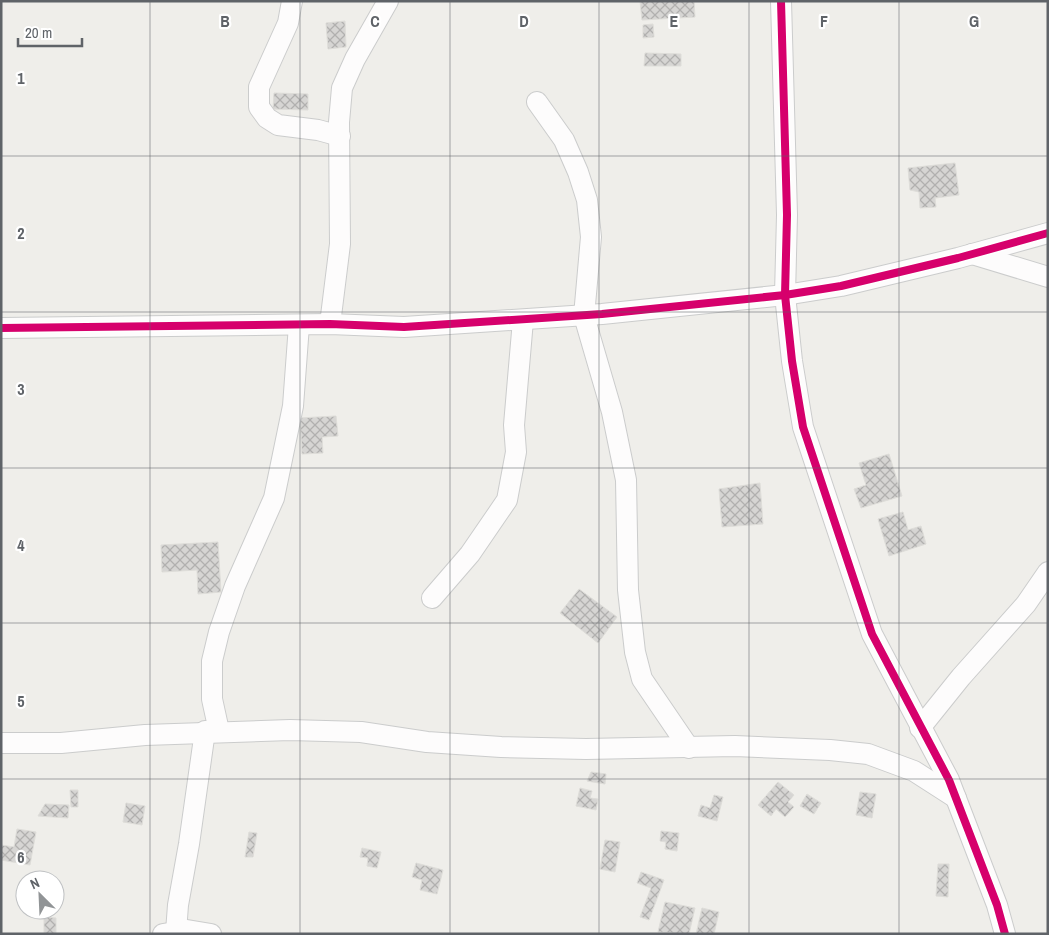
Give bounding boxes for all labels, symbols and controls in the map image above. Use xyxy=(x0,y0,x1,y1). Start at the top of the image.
text: B xyxy=(220,10,230,32)
text: C xyxy=(370,10,380,32)
text: D xyxy=(519,10,529,32)
text: E xyxy=(670,10,679,32)
text: F xyxy=(820,10,828,32)
text: G xyxy=(969,10,979,32)
scale bar xyxy=(18,15,81,47)
text: 20 m xyxy=(25,22,52,43)
text: 1 xyxy=(17,67,25,89)
text: 2 xyxy=(17,222,25,244)
text: 3 xyxy=(17,378,25,400)
text: 4 xyxy=(17,534,25,556)
text: 5 xyxy=(17,690,25,712)
text: 6 xyxy=(17,846,25,868)
north arrow xyxy=(15,870,65,920)
text: N xyxy=(27,873,42,893)

